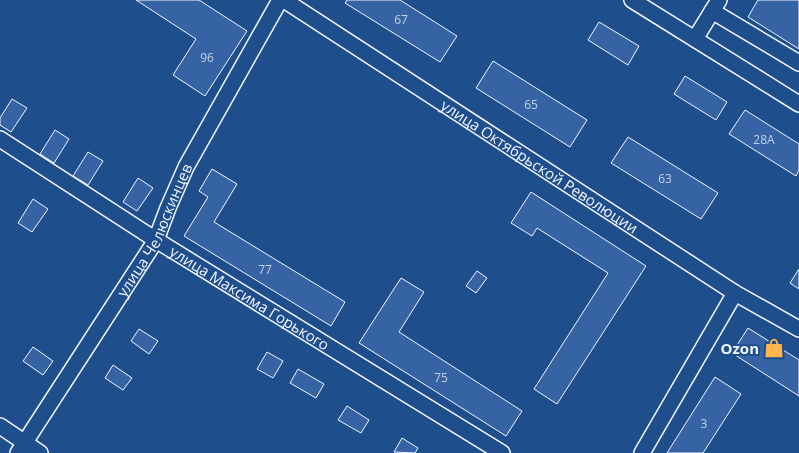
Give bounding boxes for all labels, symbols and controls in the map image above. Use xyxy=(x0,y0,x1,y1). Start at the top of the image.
house number: 67 xyxy=(394,11,408,28)
house number: 96 xyxy=(200,49,214,66)
street label: улица Октябрьской Революции xyxy=(437,95,642,238)
house number: 65 xyxy=(524,96,538,113)
house number: 28А xyxy=(753,131,775,148)
street label: улица Челюскинцев xyxy=(112,160,196,300)
house number: 63 xyxy=(658,170,672,187)
street label: улица Максима Горького xyxy=(166,241,333,355)
house number: 77 xyxy=(258,261,272,278)
shop icon: Ozon xyxy=(763,337,785,359)
place label: Ozon xyxy=(721,338,759,358)
house number: 75 xyxy=(434,369,448,386)
house number: 3 xyxy=(701,415,708,432)

